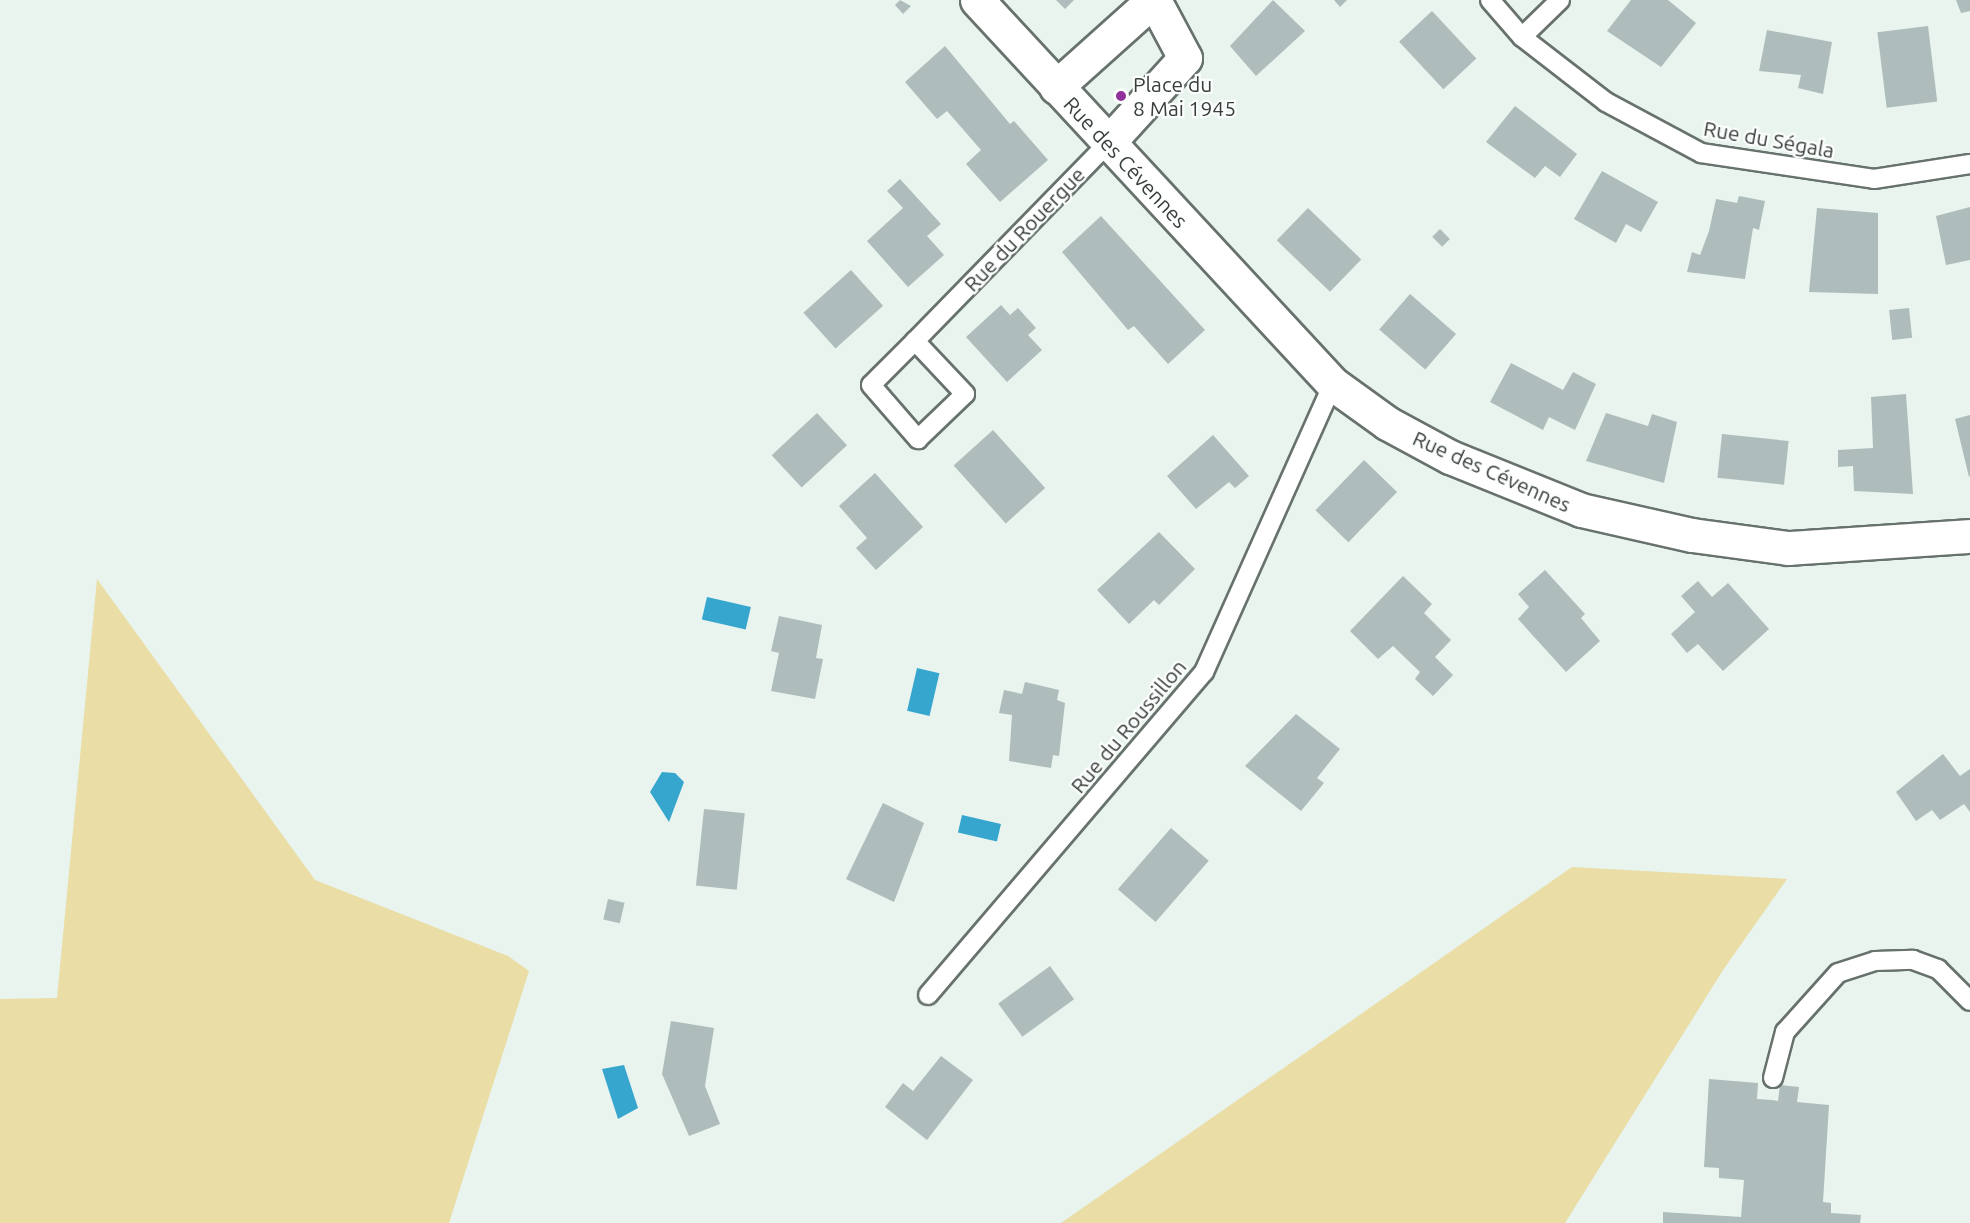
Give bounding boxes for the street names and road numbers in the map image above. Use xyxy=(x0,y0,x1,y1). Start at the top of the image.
street label: Rue des Cévennes xyxy=(1059,91,1193,233)
street label: Rue du Ségala xyxy=(1702,115,1836,163)
street label: Rue du Rouergue xyxy=(958,162,1090,296)
street label: Rue des Cévennes xyxy=(1409,425,1575,517)
street label: Rue du Roussillon xyxy=(1065,654,1191,798)

